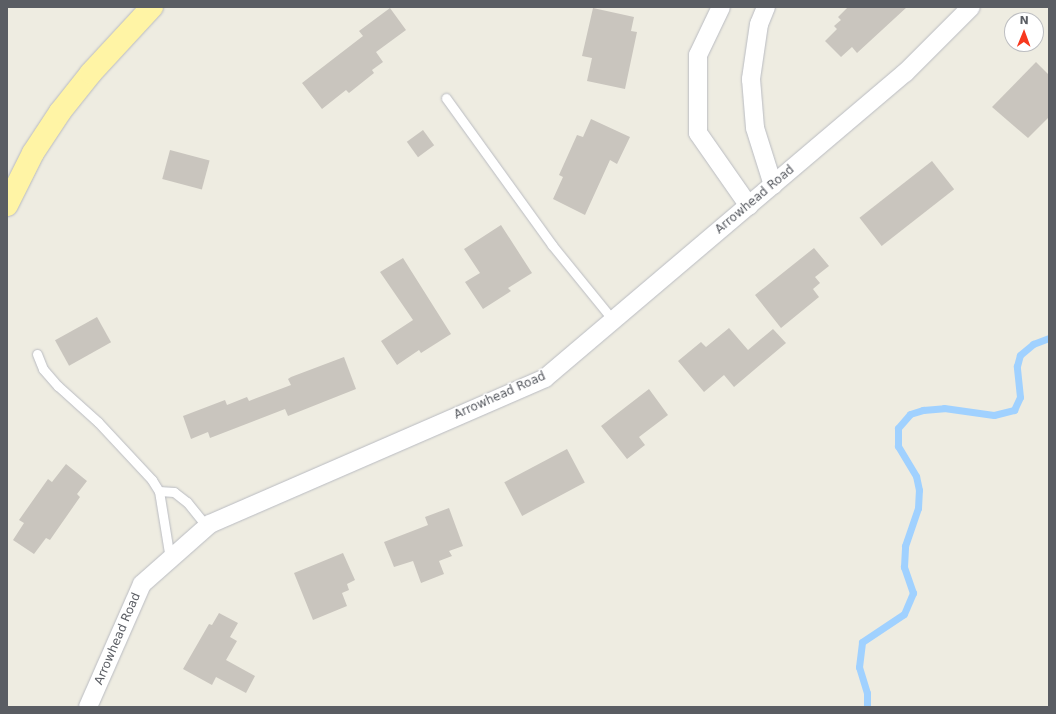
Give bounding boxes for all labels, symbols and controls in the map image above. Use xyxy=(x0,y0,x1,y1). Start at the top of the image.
north arrow xyxy=(1004,12,1044,52)
text: N xyxy=(1019,14,1029,27)
street label: Arrowhead Road xyxy=(713,163,797,237)
street label: Arrowhead Road xyxy=(452,369,548,423)
street label: Arrowhead Road xyxy=(92,591,144,687)

